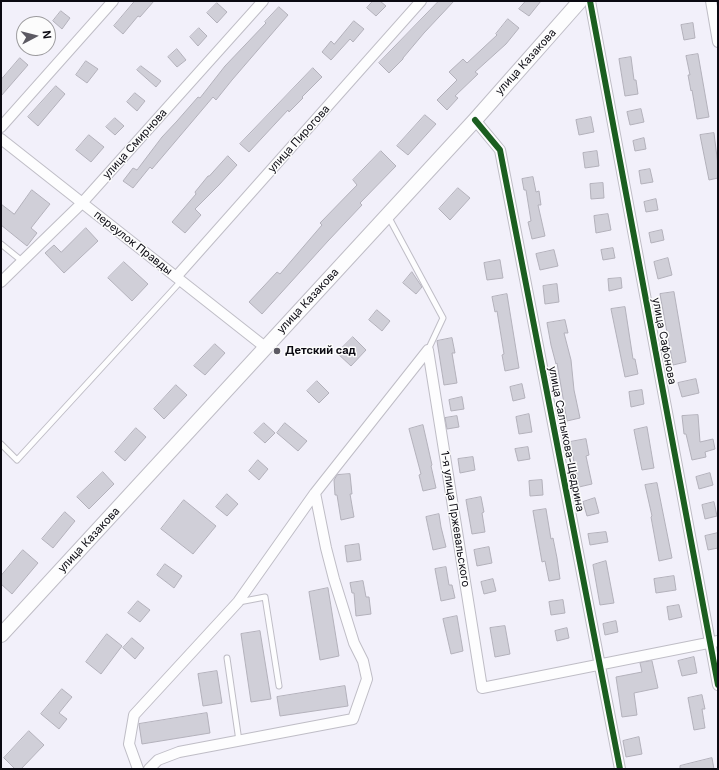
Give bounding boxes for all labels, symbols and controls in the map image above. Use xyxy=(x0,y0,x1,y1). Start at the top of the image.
north arrow xyxy=(16,16,56,56)
street label: улица Казакова xyxy=(493,26,559,98)
text: N xyxy=(39,30,54,40)
street label: улица Пирогова xyxy=(265,103,333,175)
street label: улица Смирнова xyxy=(100,106,170,182)
street label: переулок Правды xyxy=(91,208,175,278)
street label: улица Казакова xyxy=(274,266,342,336)
street label: улица Сафонова xyxy=(649,296,679,386)
place label: Детский сад xyxy=(285,344,356,358)
marker: Детский сад xyxy=(272,346,282,356)
street label: улица Салтыкова-Щедрина xyxy=(545,365,587,513)
street label: 1-я улица Пржевальского xyxy=(438,450,472,588)
street label: улица Казакова xyxy=(55,505,123,575)

